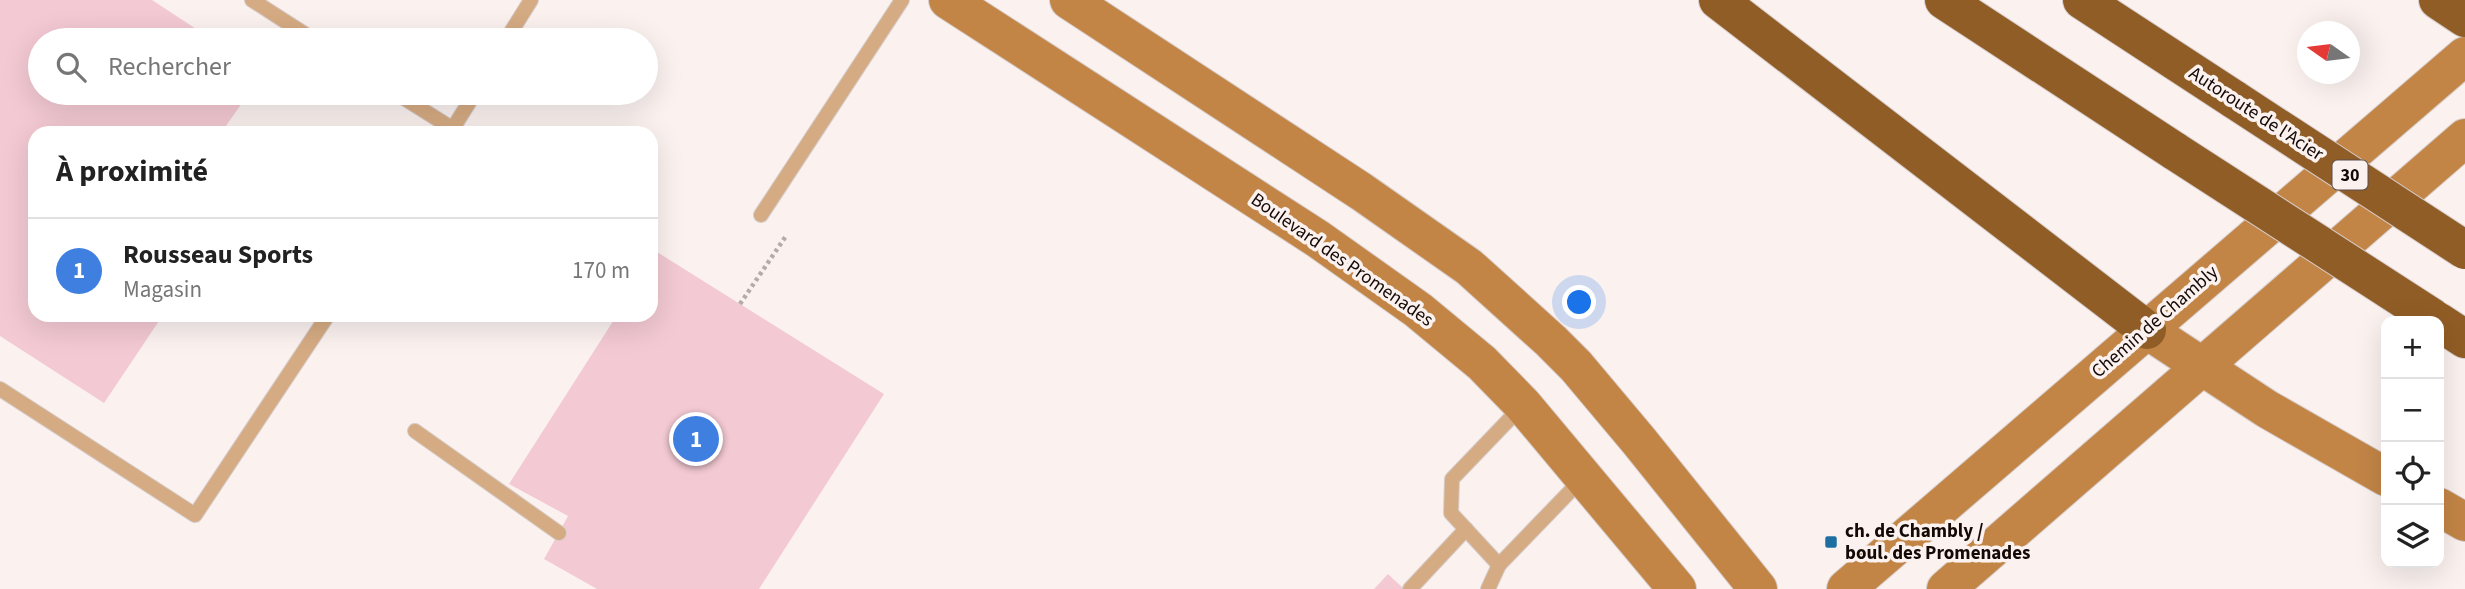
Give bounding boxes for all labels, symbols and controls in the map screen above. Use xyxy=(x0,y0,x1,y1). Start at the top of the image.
north arrow xyxy=(2297,21,2360,84)
search box xyxy=(28,28,658,105)
icon: search xyxy=(52,48,90,86)
text: Rechercher xyxy=(108,48,231,85)
street label: Autoroute de l'Acier xyxy=(2183,60,2329,168)
text: À proximité xyxy=(56,150,208,193)
road number: 30 xyxy=(2332,160,2368,190)
street label: Boulevard des Promenades xyxy=(1245,187,1439,333)
text: Rousseau Sports xyxy=(123,236,313,273)
text: 1 xyxy=(73,254,85,287)
text: 170 m xyxy=(572,254,630,287)
street label: Chemin de Chambly xyxy=(2086,259,2224,385)
text: Magasin xyxy=(123,273,202,306)
your location xyxy=(1562,285,1596,319)
map controls xyxy=(2381,316,2444,568)
button: + xyxy=(2381,316,2444,379)
button: − xyxy=(2381,379,2444,442)
pin: 1 xyxy=(673,413,719,465)
button: locate xyxy=(2381,442,2444,505)
button: layers xyxy=(2381,505,2444,568)
place label: ch. de Chambly / boul. des Promenades xyxy=(1845,518,2031,567)
marker: ch. de Chambly / boul. des Promenades xyxy=(1823,534,1839,550)

